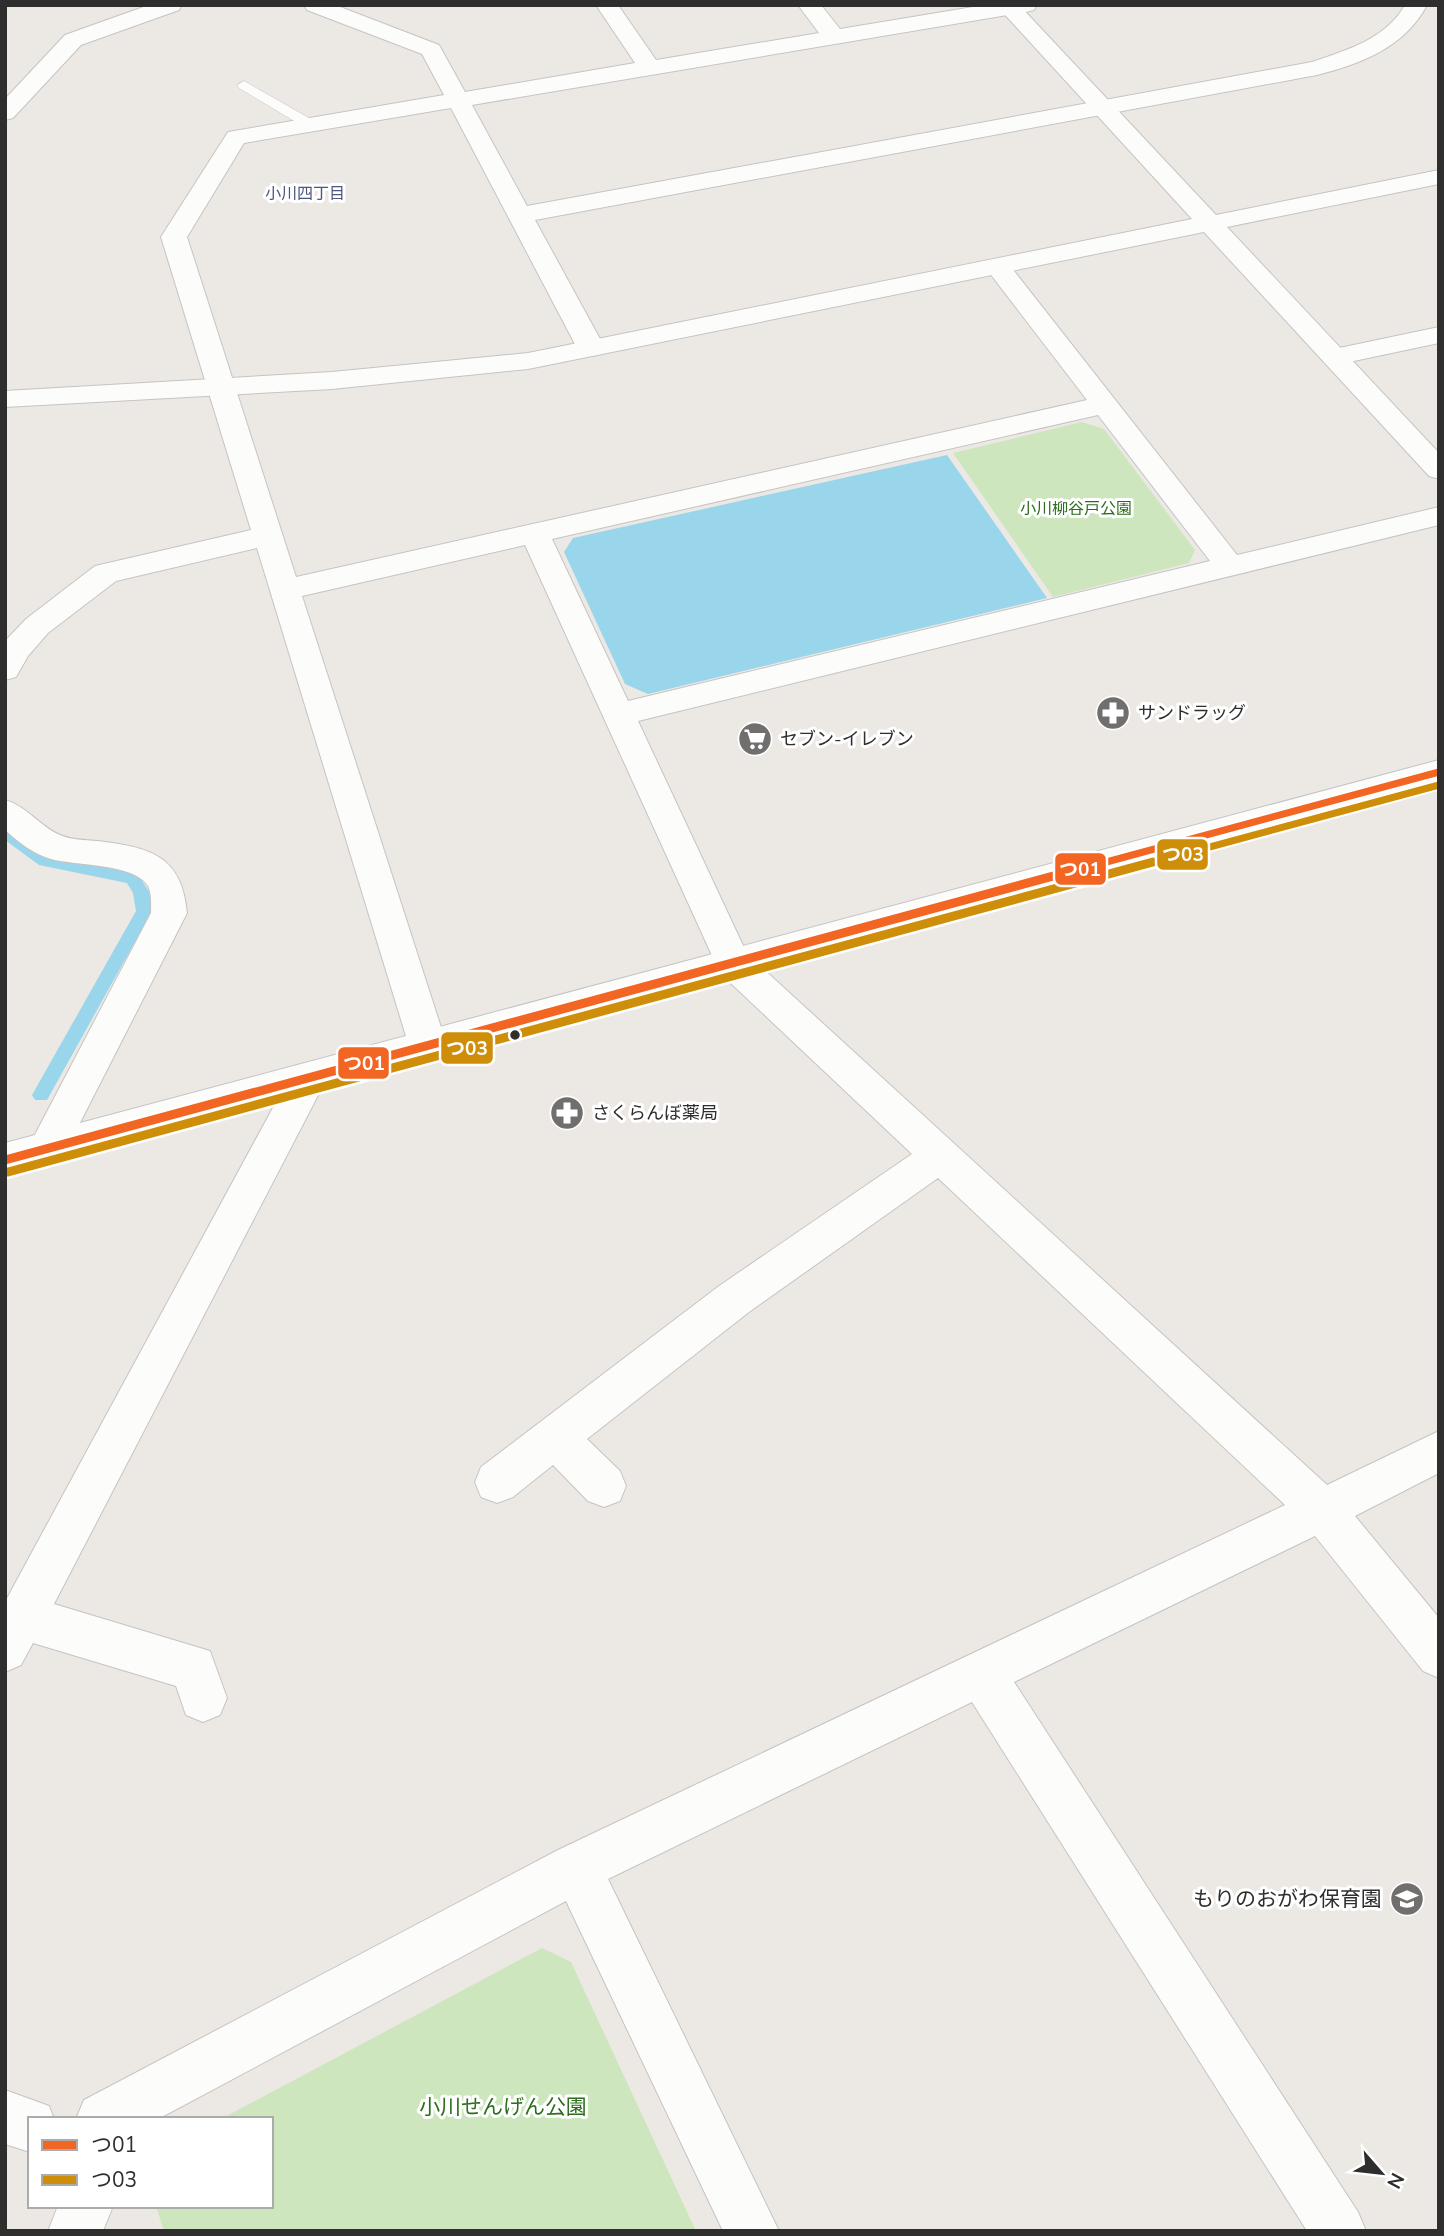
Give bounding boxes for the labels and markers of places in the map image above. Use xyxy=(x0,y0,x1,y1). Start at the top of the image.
pharmacy icon: サンドラッグ xyxy=(1094,694,1132,732)
place label: サンドラッグ xyxy=(1138,701,1246,725)
supermarket icon: セブン-イレブン xyxy=(736,720,774,758)
place label: セブン-イレブン xyxy=(780,727,914,751)
unlabelled marker xyxy=(508,1028,522,1042)
pharmacy icon: さくらんぼ薬局 xyxy=(548,1094,586,1132)
place label: さくらんぼ薬局 xyxy=(592,1101,718,1125)
school or university icon: もりのおがわ保育園 xyxy=(1388,1880,1426,1918)
place label: もりのおがわ保育園 xyxy=(1193,1885,1382,1913)

